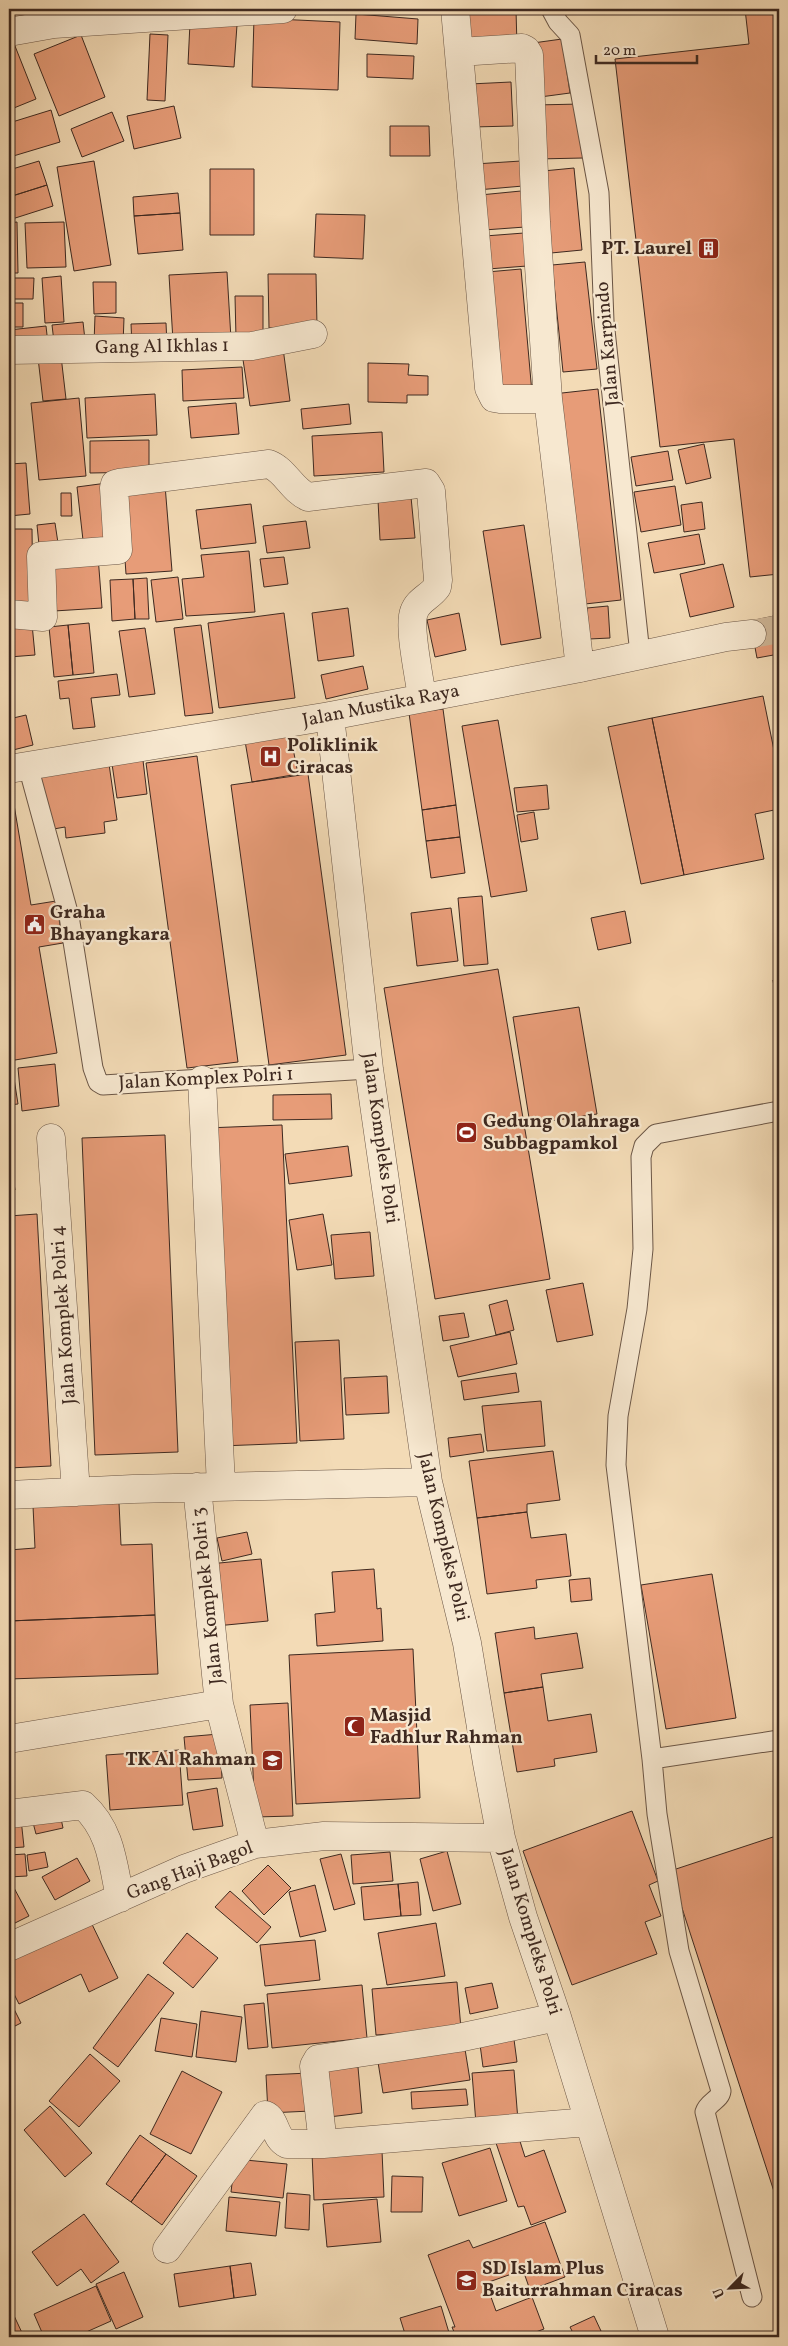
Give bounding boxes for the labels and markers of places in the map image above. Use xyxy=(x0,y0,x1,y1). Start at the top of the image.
place label: PT. Laurel xyxy=(601,236,692,262)
building icon: PT. Laurel xyxy=(696,237,720,261)
place label: Poliklinik Ciracas xyxy=(287,733,379,781)
hospital icon: Poliklinik Ciracas xyxy=(259,745,283,769)
place label: Graha Bhayangkara xyxy=(50,900,170,948)
public building icon: Graha Bhayangkara xyxy=(22,912,46,936)
place label: Gedung Olahraga Subbagpamkol xyxy=(483,1109,640,1157)
sports icon: Gedung Olahraga Subbagpamkol xyxy=(455,1121,479,1145)
place label: Masjid Fadhlur Rahman xyxy=(370,1703,523,1751)
mosque icon: Masjid Fadhlur Rahman xyxy=(342,1715,366,1739)
place label: TK Al Rahman xyxy=(125,1747,256,1773)
school or university icon: TK Al Rahman xyxy=(260,1748,284,1772)
place label: SD Islam Plus Baiturrahman Ciracas xyxy=(482,2256,683,2304)
school or university icon: SD Islam Plus Baiturrahman Ciracas xyxy=(454,2268,478,2292)

